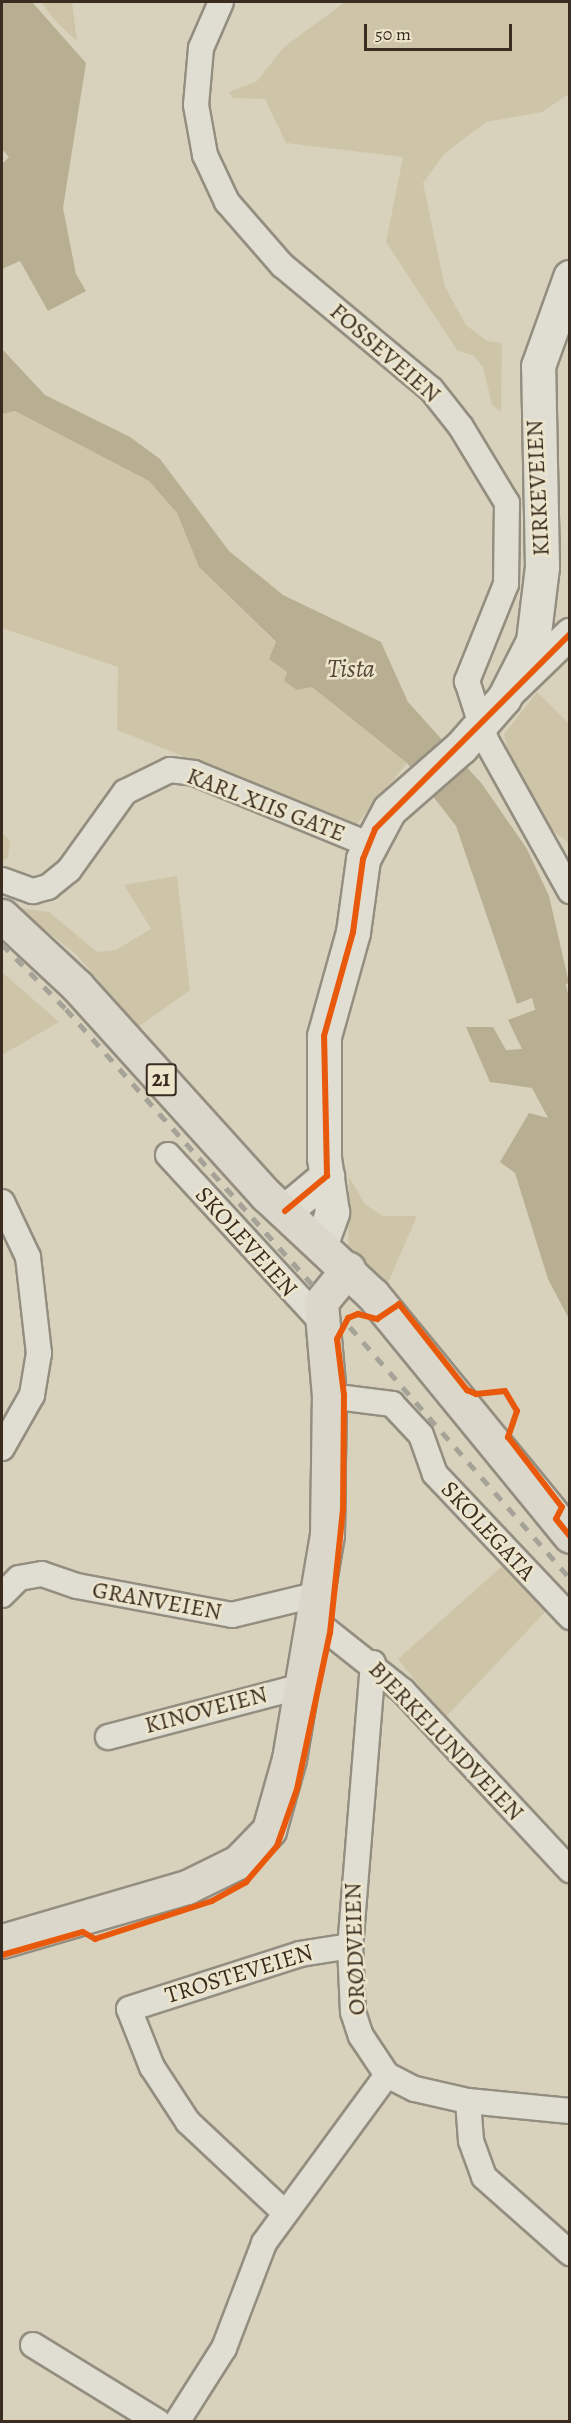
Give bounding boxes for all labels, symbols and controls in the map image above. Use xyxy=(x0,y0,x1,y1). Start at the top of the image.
scale bar xyxy=(367,12,516,50)
text: 50 m xyxy=(375,22,411,46)
street label: FOSSEVEIEN xyxy=(324,297,446,409)
street label: KIRKEVEIEN xyxy=(520,419,556,557)
water label: Tista xyxy=(327,653,375,685)
street label: KARL XIIS GATE xyxy=(183,762,349,848)
road number: 21 xyxy=(144,1061,178,1099)
street label: SKOLEVEIEN xyxy=(189,1181,303,1303)
street label: SKOLEGATA xyxy=(435,1475,541,1587)
street label: GRANVEIEN xyxy=(90,1575,224,1627)
street label: BJERKELUNDVEIEN xyxy=(362,1655,530,1827)
street label: KINOVEIEN xyxy=(142,1680,270,1740)
street label: ORØDVEIEN xyxy=(338,1882,372,2016)
street label: TROSTEVEIEN xyxy=(162,1938,316,2010)

